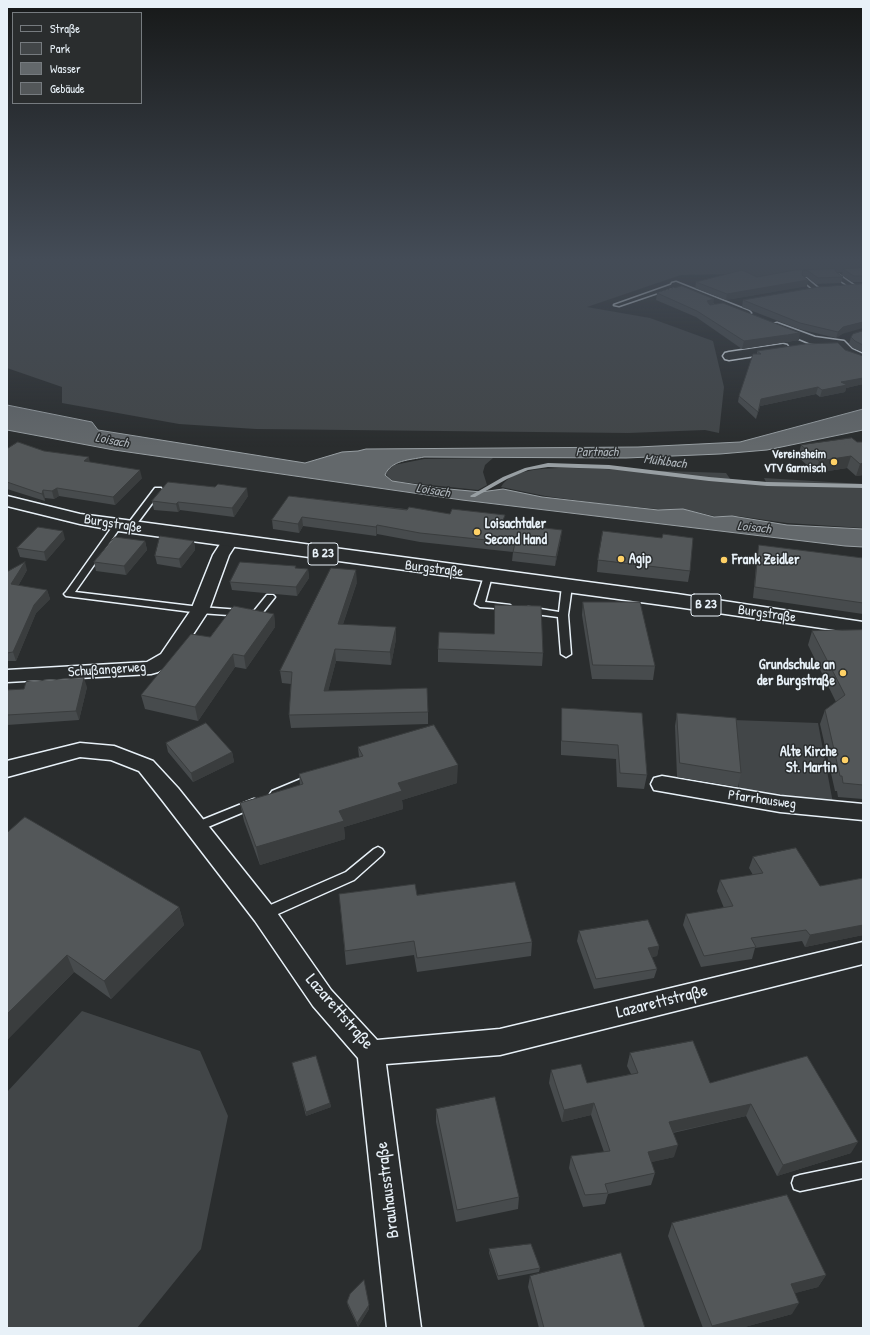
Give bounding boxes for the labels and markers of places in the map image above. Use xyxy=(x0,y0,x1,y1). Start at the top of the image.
place label: Vereinsheim VTV Garmisch xyxy=(764,448,826,476)
marker: Vereinsheim VTV Garmisch xyxy=(829,457,839,467)
place label: Loisachtaler Second Hand xyxy=(485,516,547,548)
marker: Loisachtaler Second Hand xyxy=(472,527,482,537)
place label: Agip xyxy=(629,551,651,567)
place label: Frank Zeidler xyxy=(732,552,799,568)
marker: Agip xyxy=(616,554,626,564)
marker: Frank Zeidler xyxy=(719,555,729,565)
place label: Grundschule an der Burgstraße xyxy=(757,657,835,690)
marker: Grundschule an der Burgstraße xyxy=(838,668,848,678)
place label: Alte Kirche St. Martin xyxy=(780,744,837,776)
marker: Alte Kirche St. Martin xyxy=(840,755,850,765)

